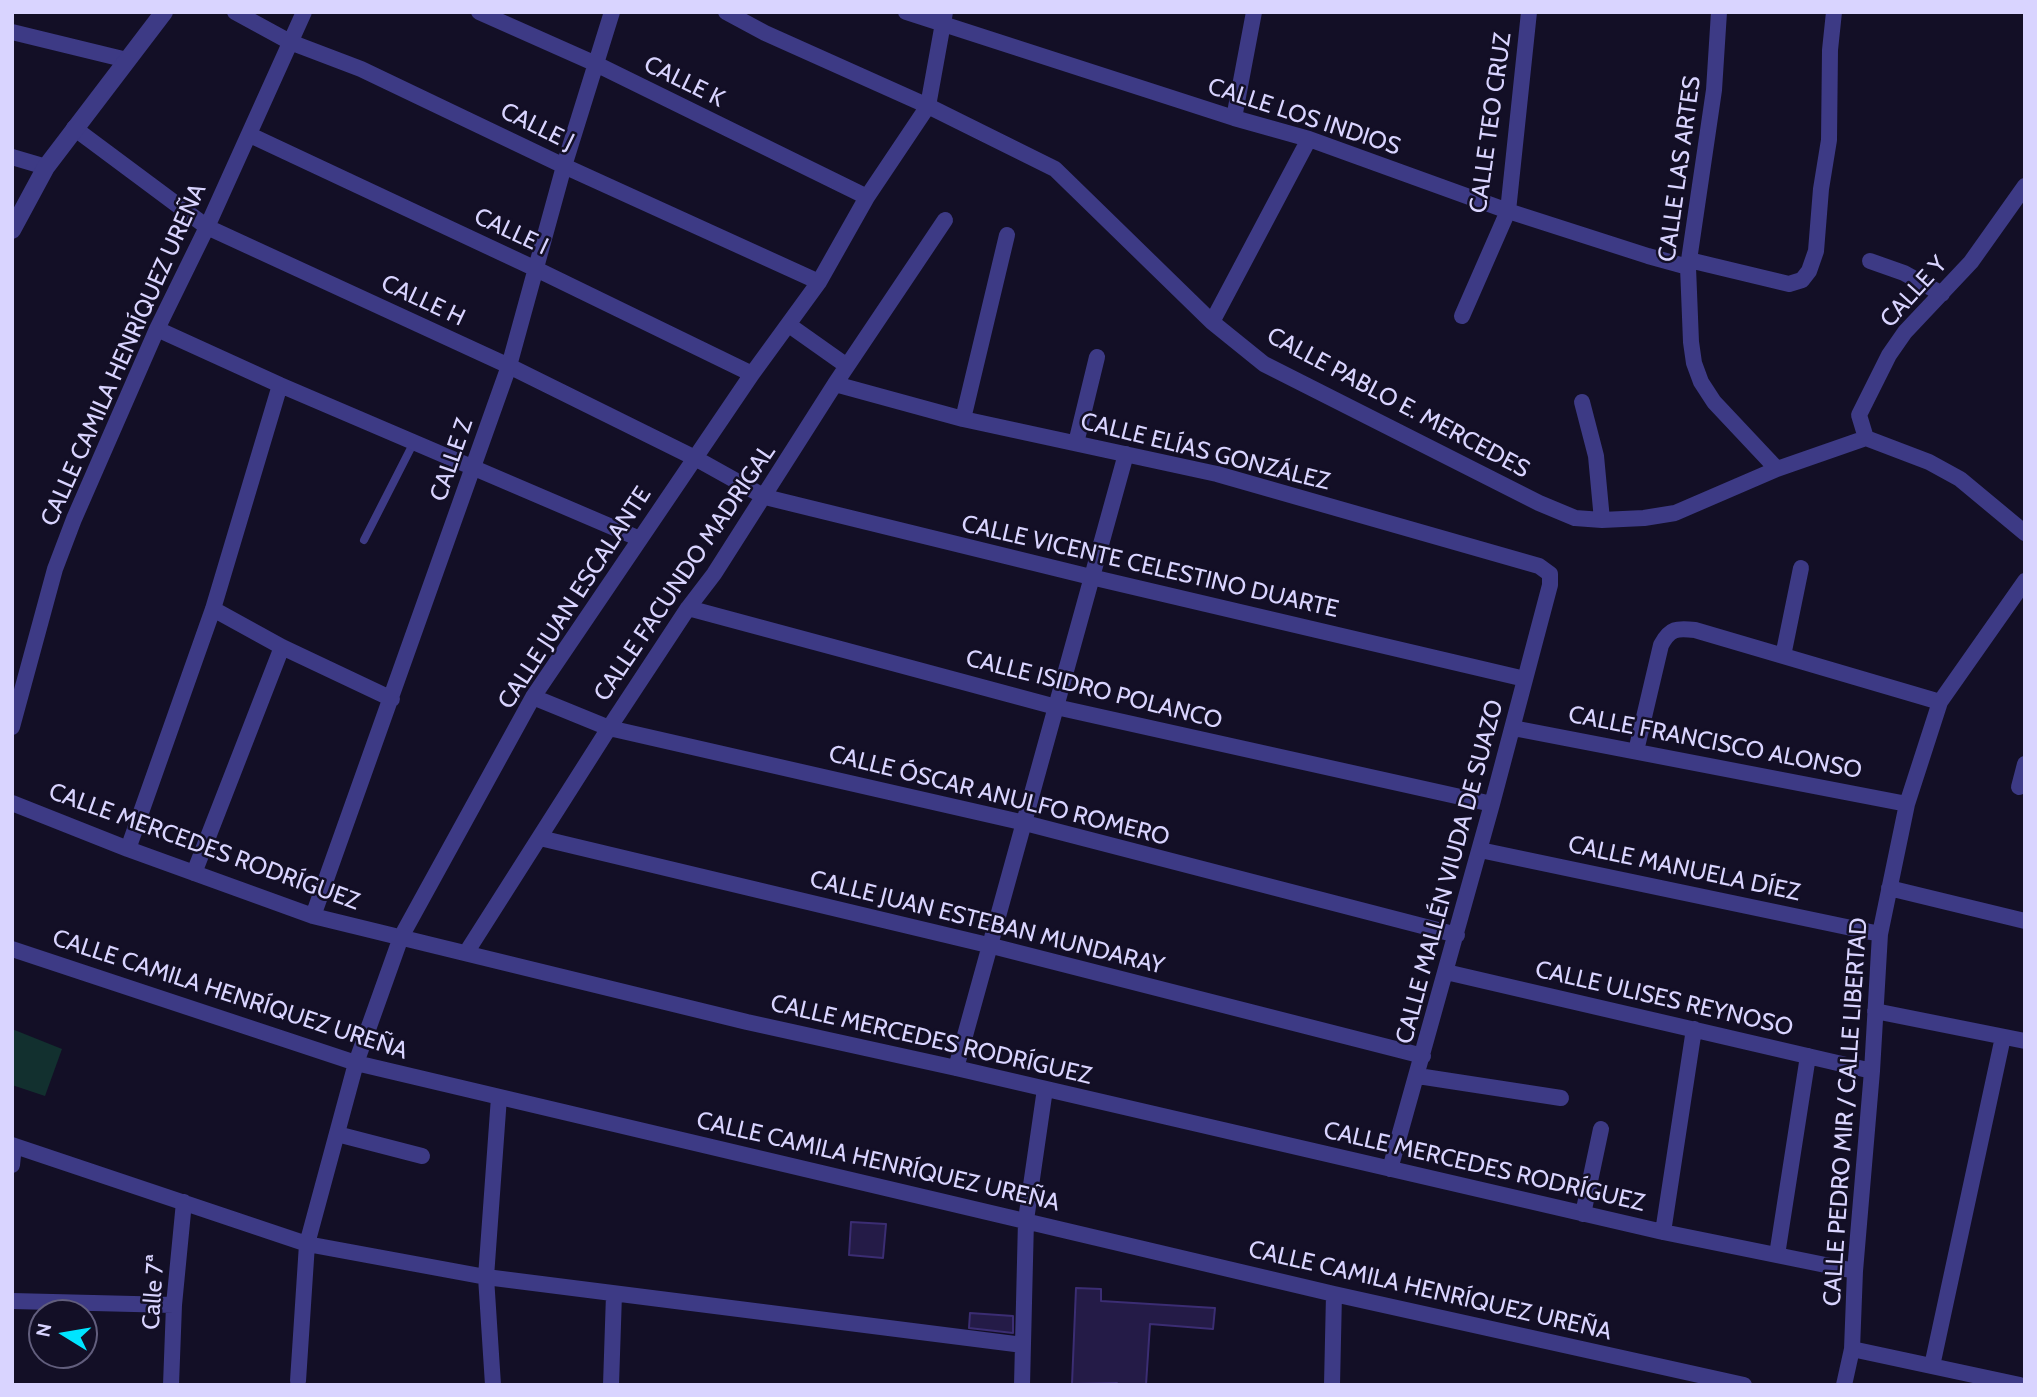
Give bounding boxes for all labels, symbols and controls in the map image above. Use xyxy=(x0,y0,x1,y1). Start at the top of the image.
street label: CALLE TEO CRUZ xyxy=(1464,31,1518,215)
street label: CALLE K xyxy=(639,50,729,114)
street label: CALLE LOS INDIOS xyxy=(1204,72,1404,162)
street label: CALLE LAS ARTES xyxy=(1653,74,1707,264)
street label: CALLE J xyxy=(495,97,579,157)
street label: CALLE CAMILA HENRÍQUEZ UREÑA xyxy=(35,179,213,531)
street label: CALLE I xyxy=(469,202,553,262)
street label: CALLE Y xyxy=(1875,250,1953,334)
street label: CALLE H xyxy=(376,269,470,333)
street label: CALLE PABLO E. MERCEDES xyxy=(1262,321,1534,485)
street label: CALLE ELÍAS GONZÁLEZ xyxy=(1077,407,1333,497)
street label: CALLE Z xyxy=(424,415,480,505)
street label: CALLE FACUNDO MADRIGAL xyxy=(588,439,782,707)
street label: CALLE JUAN ESCALANTE xyxy=(492,481,658,715)
street label: CALLE VICENTE CELESTINO DUARTE xyxy=(959,510,1341,624)
street label: CALLE ISIDRO POLANCO xyxy=(963,644,1225,736)
street label: CALLE MALLÉN VIUDA DE SUAZO xyxy=(1390,697,1510,1047)
street label: CALLE FRANCISCO ALONSO xyxy=(1566,700,1864,786)
street label: CALLE ÓSCAR ANULFO ROMERO xyxy=(826,740,1172,852)
street label: CALLE MERCEDES RODRÍGUEZ xyxy=(45,777,363,917)
street label: CALLE MANUELA DÍEZ xyxy=(1565,830,1803,908)
street label: CALLE JUAN ESTEBAN MUNDARAY xyxy=(807,865,1167,981)
street label: CALLE PEDRO MIR / CALLE LIBERTAD xyxy=(1818,917,1874,1307)
street label: CALLE CAMILA HENRÍQUEZ UREÑA xyxy=(49,924,411,1066)
street label: CALLE ULISES REYNOSO xyxy=(1532,955,1796,1043)
street label: CALLE MERCEDES RODRÍGUEZ xyxy=(768,989,1094,1091)
street label: CALLE CAMILA HENRÍQUEZ UREÑA xyxy=(694,1106,1062,1218)
street label: CALLE MERCEDES RODRÍGUEZ xyxy=(1321,1116,1647,1218)
street label: CALLE CAMILA HENRÍQUEZ UREÑA xyxy=(1246,1235,1614,1347)
street label: Calle 7ª xyxy=(137,1253,171,1331)
north arrow xyxy=(28,1299,98,1369)
text: N xyxy=(31,1321,56,1339)

